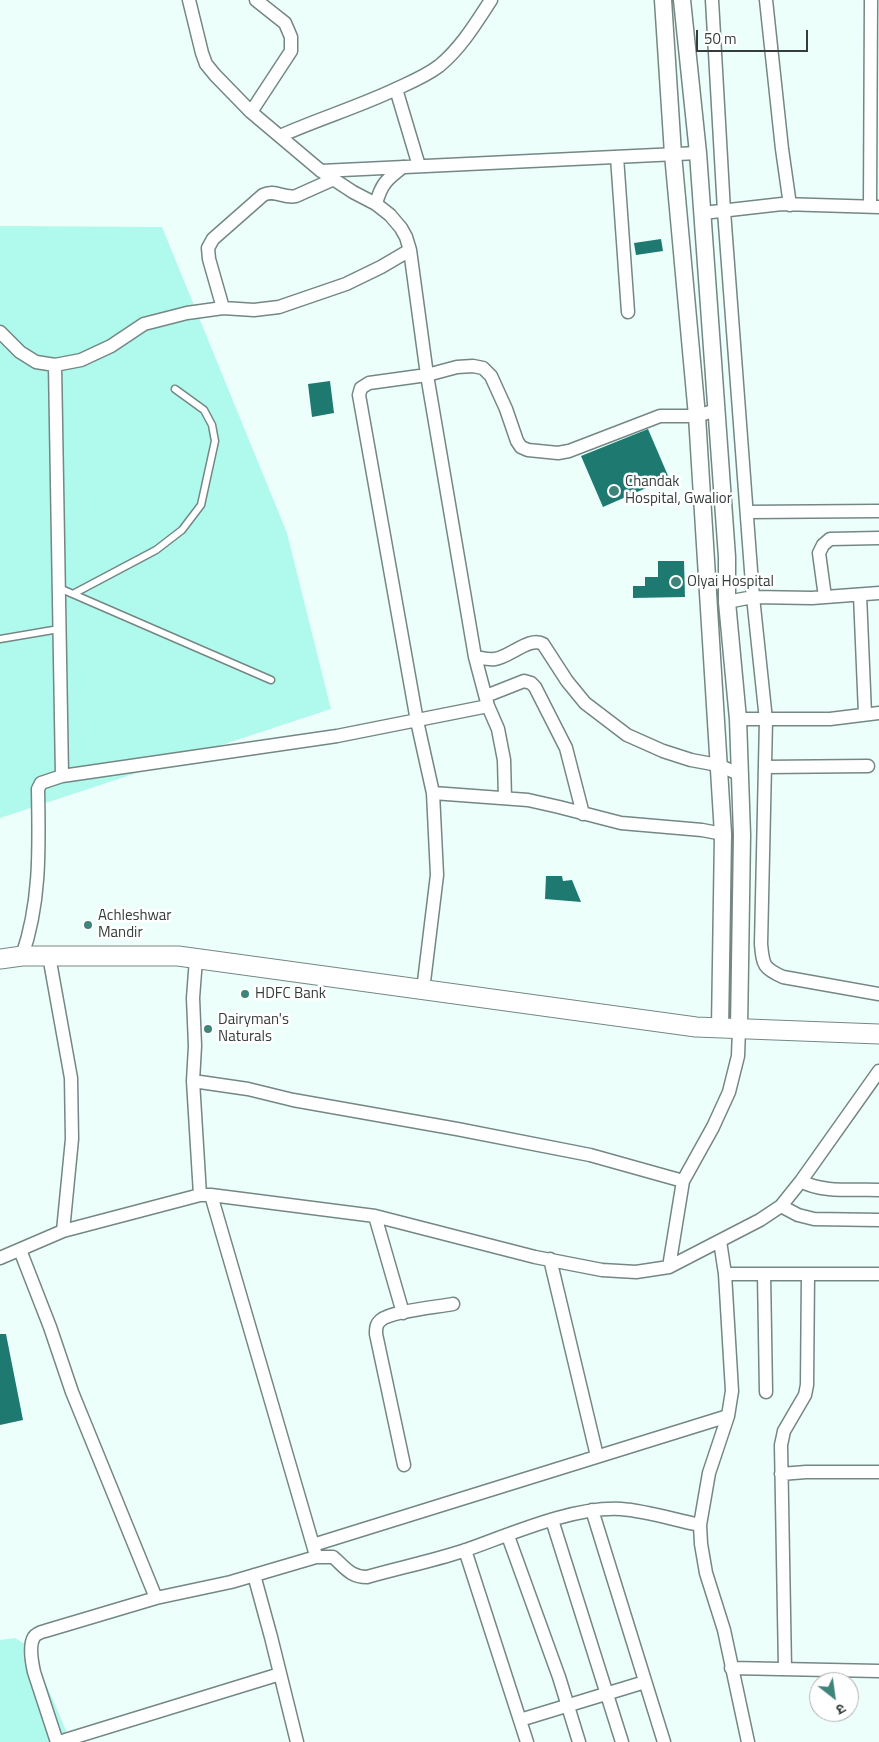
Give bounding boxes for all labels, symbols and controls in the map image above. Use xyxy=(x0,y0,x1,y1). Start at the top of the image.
scale bar xyxy=(699,20,812,52)
text: 50 m xyxy=(704,27,737,50)
place label: Chandak Hospital, Gwalior xyxy=(625,473,732,508)
marker: Chandak Hospital, Gwalior xyxy=(607,484,621,498)
place label: Olyai Hospital xyxy=(687,573,774,591)
marker: Olyai Hospital xyxy=(669,575,683,589)
place label: Achleshwar Mandir xyxy=(98,907,171,942)
marker: Achleshwar Mandir xyxy=(82,919,94,931)
place label: HDFC Bank xyxy=(255,985,326,1003)
marker: HDFC Bank xyxy=(239,988,251,1000)
place label: Dairyman's Naturals xyxy=(218,1011,289,1046)
marker: Dairyman's Naturals xyxy=(202,1023,214,1035)
north arrow xyxy=(809,1672,859,1722)
text: उ xyxy=(832,1698,850,1721)

